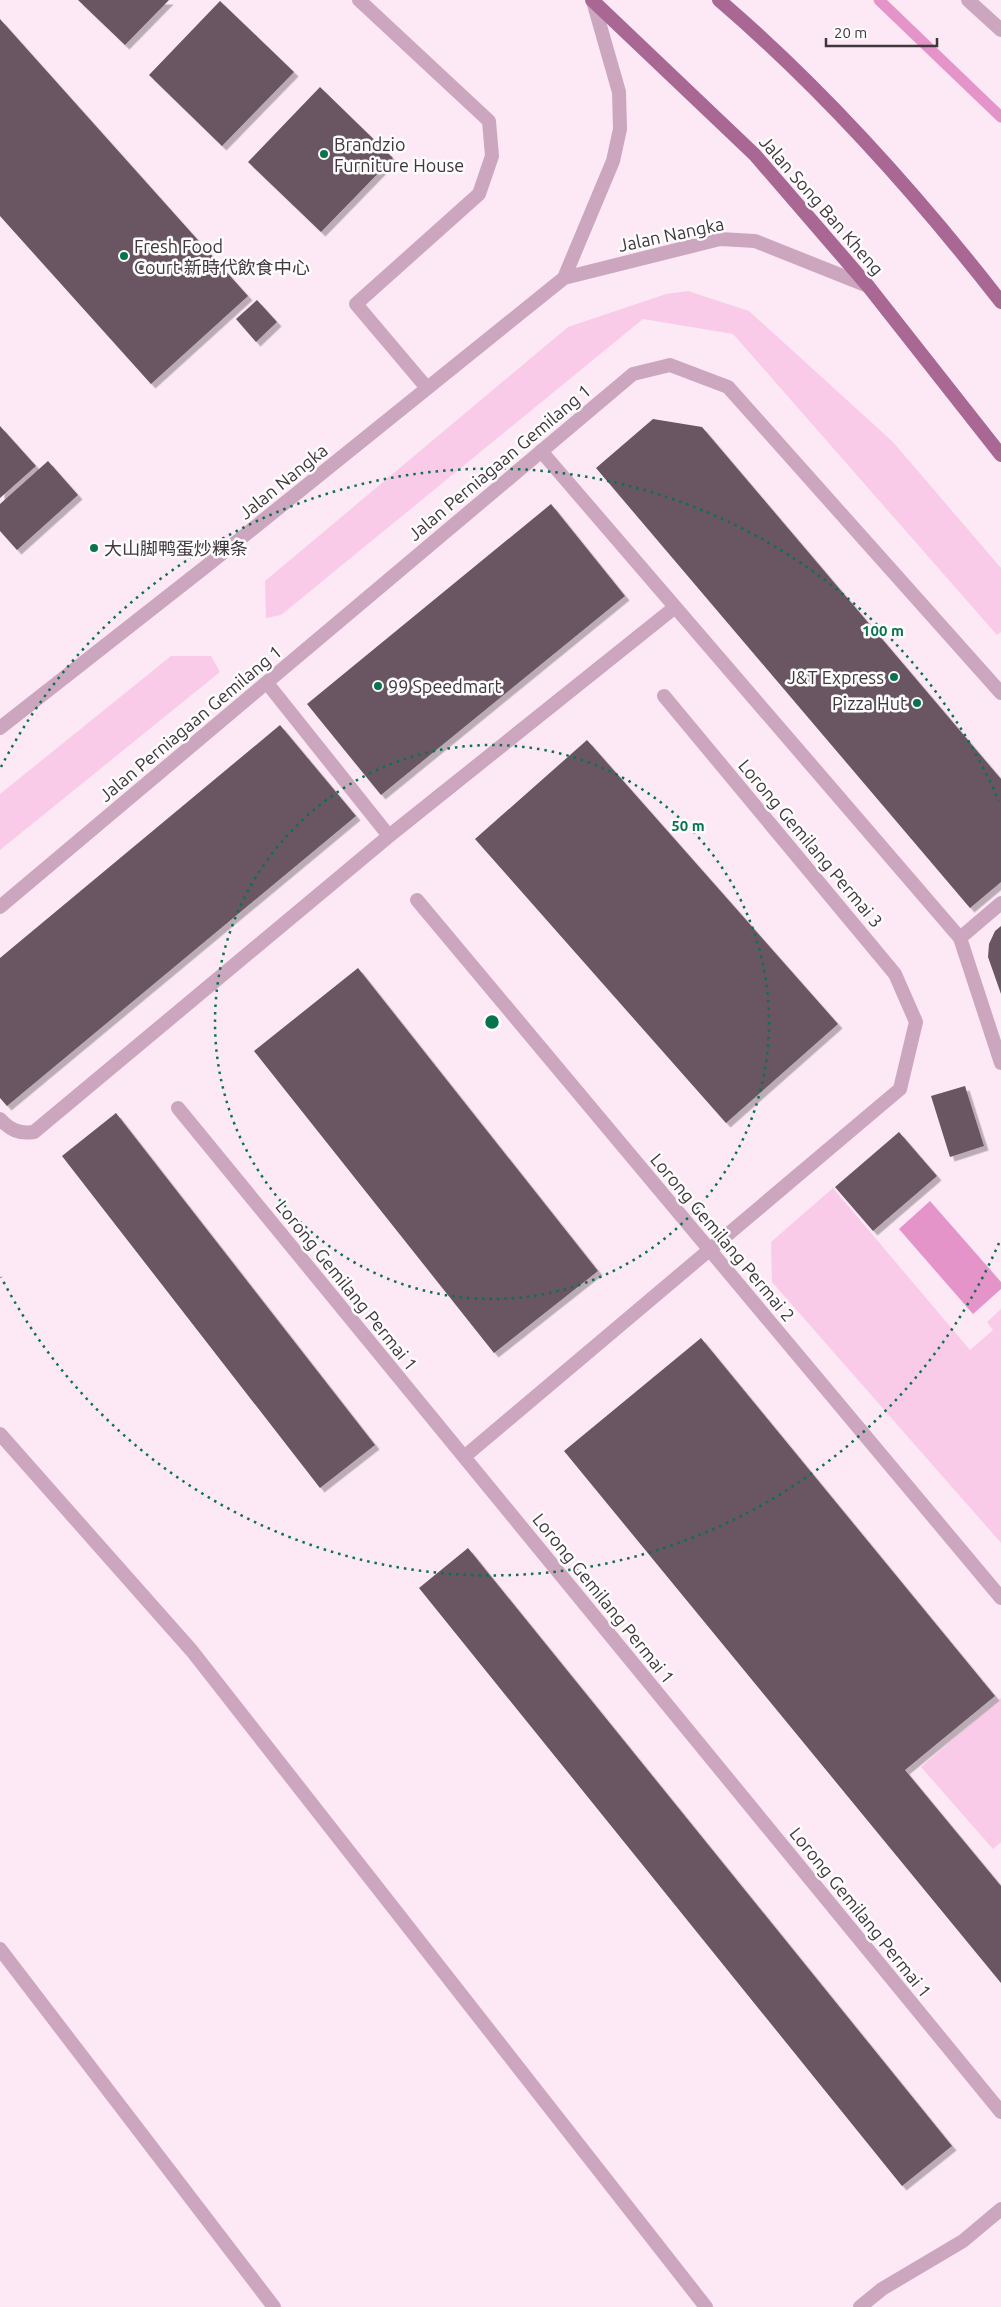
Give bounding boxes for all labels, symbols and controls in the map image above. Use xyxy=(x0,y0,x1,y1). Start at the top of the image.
scale bar xyxy=(826,15,937,47)
text: 20 m xyxy=(834,24,867,41)
street label: Jalan Song Ban Kheng xyxy=(756,131,888,279)
place label: Brandzio Furniture House xyxy=(334,134,464,175)
marker: Brandzio Furniture House xyxy=(318,148,330,160)
street label: Jalan Nangka xyxy=(616,213,726,255)
place label: Fresh Food Court 新時代飲食中心 xyxy=(134,236,310,277)
marker: Fresh Food Court 新時代飲食中心 xyxy=(118,250,130,262)
street label: Jalan Perniagaan Gemilang 1 xyxy=(404,380,594,544)
street label: Jalan Nangka xyxy=(235,439,331,523)
place label: 大山脚鸭蛋炒粿条 xyxy=(104,538,248,558)
marker: 大山脚鸭蛋炒粿条 xyxy=(88,542,100,554)
text: 100 m xyxy=(862,622,904,639)
street label: Jalan Perniagaan Gemilang 1 xyxy=(95,641,285,805)
place label: J&T Express xyxy=(787,667,884,687)
marker: J&T Express xyxy=(888,671,900,683)
place label: 99 Speedmart xyxy=(388,676,501,696)
marker: 99 Speedmart xyxy=(372,680,384,692)
place label: Pizza Hut xyxy=(832,693,907,713)
marker: Pizza Hut xyxy=(911,697,923,709)
street label: Lorong Gemilang Permai 3 xyxy=(735,755,887,931)
text: 50 m xyxy=(671,817,705,834)
centre of rings xyxy=(483,1013,501,1031)
street label: Lorong Gemilang Permai 2 xyxy=(647,1149,799,1325)
street label: Lorong Gemilang Permai 1 xyxy=(272,1196,422,1374)
street label: Lorong Gemilang Permai 1 xyxy=(529,1509,679,1687)
street label: Lorong Gemilang Permai 1 xyxy=(786,1823,936,2001)

